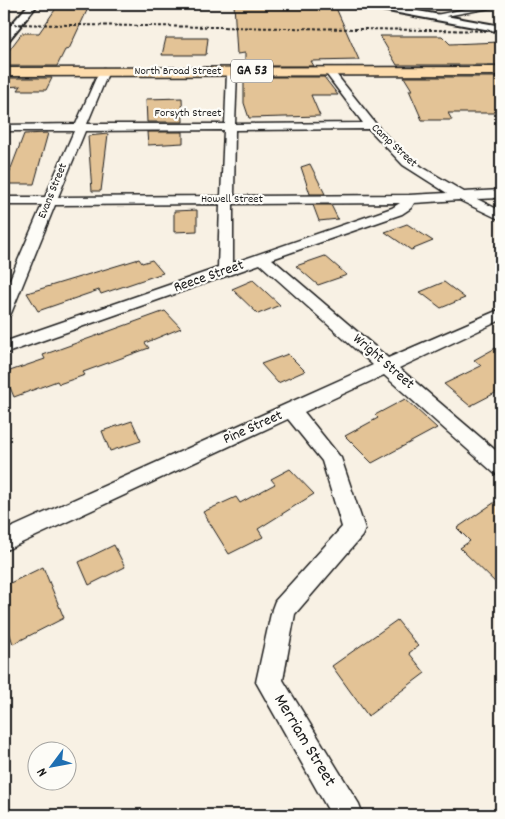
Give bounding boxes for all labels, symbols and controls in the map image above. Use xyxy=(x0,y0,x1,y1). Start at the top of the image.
road number: GA 53 xyxy=(231,59,273,82)
street label: North Broad Street xyxy=(134,63,222,80)
street label: Forsyth Street xyxy=(155,105,222,122)
street label: Camp Street xyxy=(367,120,421,172)
street label: Evans Street xyxy=(34,160,72,221)
street label: Howell Street xyxy=(201,191,264,208)
street label: Reece Street xyxy=(171,255,248,299)
street label: Wright Street xyxy=(347,329,419,395)
street label: Pine Street xyxy=(220,405,287,451)
street label: Merriam Street xyxy=(267,690,342,792)
north arrow xyxy=(28,742,78,792)
text: N xyxy=(32,764,53,780)

